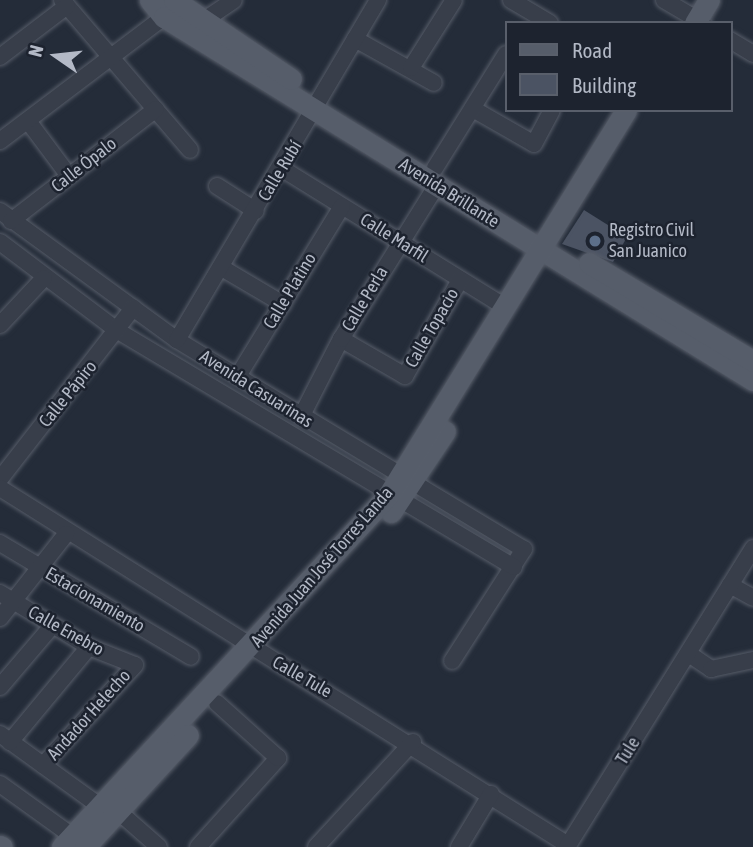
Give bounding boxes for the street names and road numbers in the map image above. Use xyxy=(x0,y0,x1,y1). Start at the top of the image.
street label: Calle Ópalo xyxy=(47,133,121,197)
street label: Calle Rubí xyxy=(254,137,306,205)
street label: Avenida Brillante xyxy=(395,154,503,232)
street label: Calle Marfil xyxy=(356,209,432,267)
street label: Calle Platino xyxy=(259,249,321,333)
street label: Calle Perla xyxy=(337,263,393,335)
street label: Calle Topacio xyxy=(401,285,463,371)
street label: Avenida Casuarinas xyxy=(195,346,317,432)
street label: Calle Pápiro xyxy=(35,356,101,432)
street label: Avenida Juan José Torres Landa xyxy=(246,482,398,652)
street label: Estacionamiento xyxy=(41,563,149,637)
street label: Calle Enebro xyxy=(24,601,108,661)
street label: Calle Tule xyxy=(268,651,336,703)
street label: Andador Helecho xyxy=(43,665,135,765)
street label: Tule xyxy=(611,733,645,769)

